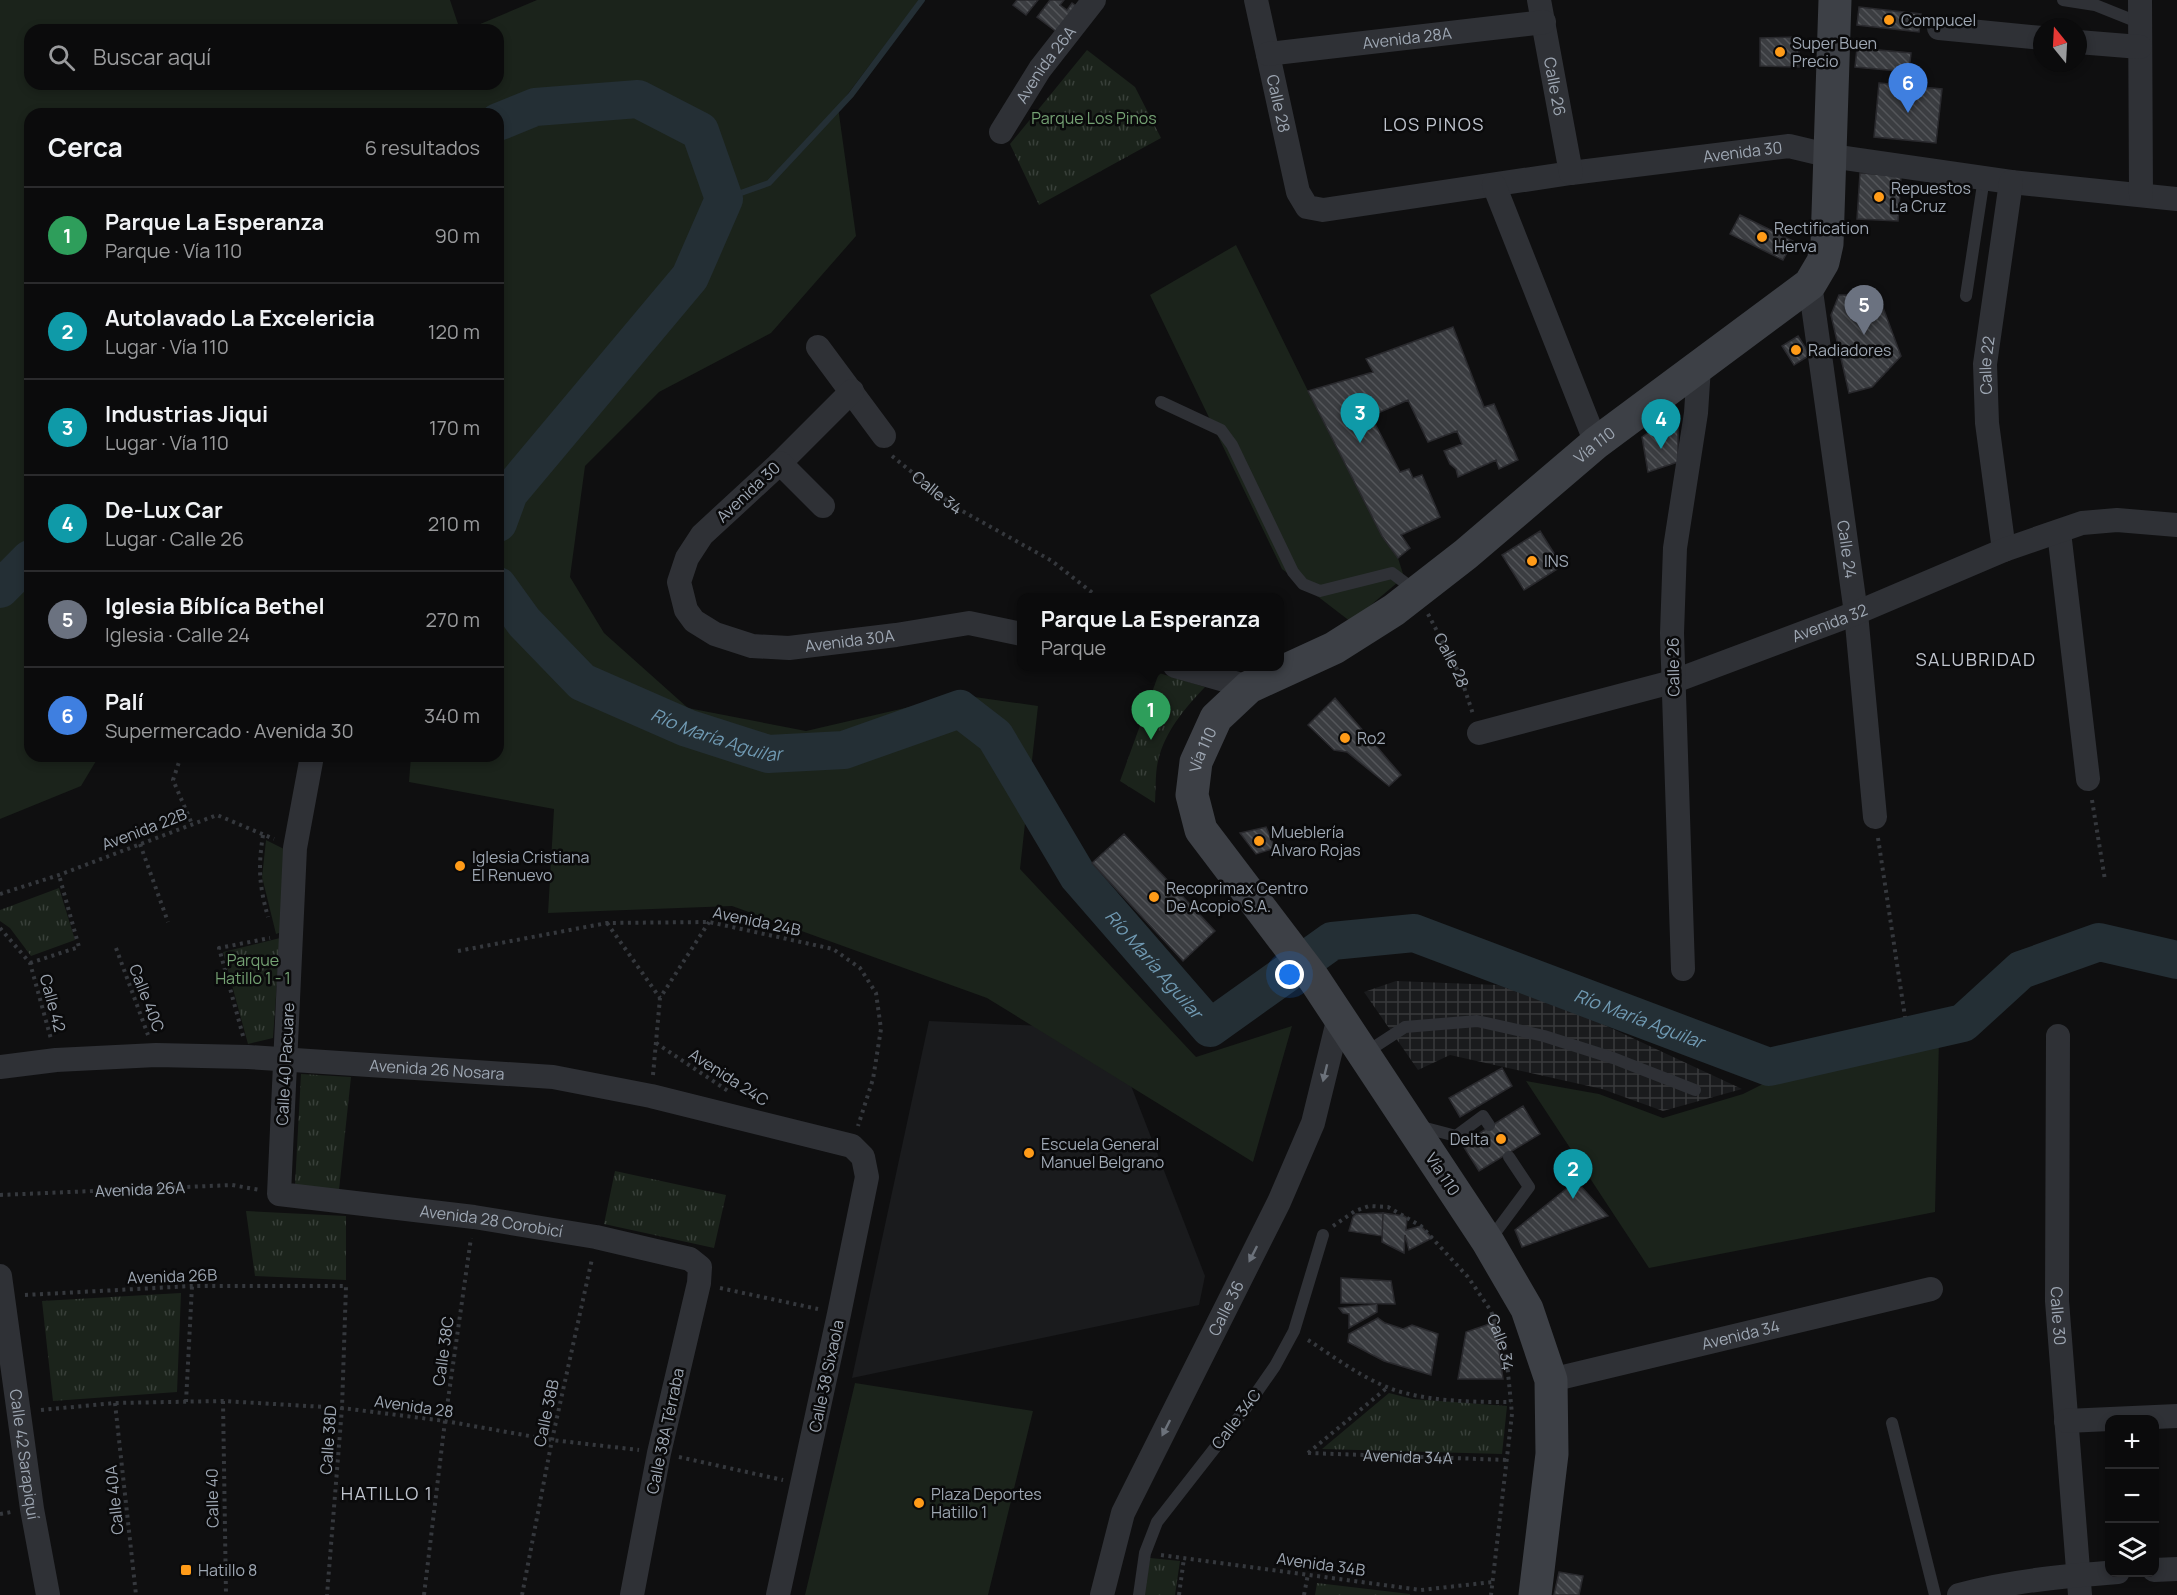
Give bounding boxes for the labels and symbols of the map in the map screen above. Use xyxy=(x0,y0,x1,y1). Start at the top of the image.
place label: Compucel xyxy=(1901,9,1976,31)
marker: Compucel xyxy=(1882,13,1896,27)
north arrow xyxy=(2033,18,2087,72)
street label: Avenida 26A xyxy=(1010,21,1081,107)
street label: Avenida 28A xyxy=(1361,22,1453,54)
place label: Super Buen Precio xyxy=(1792,32,1877,72)
marker: Super Buen Precio xyxy=(1773,45,1787,59)
street label: Calle 26 xyxy=(1539,55,1571,118)
pin: 6 xyxy=(1888,63,1928,113)
street label: Calle 28 xyxy=(1262,72,1296,135)
park label: Parque Los Pinos xyxy=(1031,107,1157,129)
district label: LOS PINOS xyxy=(1383,112,1485,136)
street label: Avenida 30 xyxy=(1702,136,1784,168)
place label: Repuestos La Cruz xyxy=(1891,177,1971,217)
marker: Repuestos La Cruz xyxy=(1872,190,1886,204)
place label: Rectification Herva xyxy=(1774,217,1869,257)
marker: Rectification Herva xyxy=(1755,230,1769,244)
pin: 5 xyxy=(1844,286,1884,335)
street label: Calle 22 xyxy=(1974,335,2000,395)
place label: Radiadores xyxy=(1808,339,1891,361)
marker: Radiadores xyxy=(1789,343,1803,357)
pin: 3 xyxy=(1340,394,1380,443)
pin: 4 xyxy=(1642,400,1680,449)
street label: Vía 110 xyxy=(1569,422,1620,468)
street label: Avenida 30 xyxy=(711,457,785,527)
street label: Calle 34 xyxy=(907,465,966,520)
street label: Calle 24 xyxy=(1832,519,1862,580)
place label: INS xyxy=(1544,550,1569,572)
marker: INS xyxy=(1525,554,1539,568)
street label: Avenida 32 xyxy=(1789,598,1871,647)
street label: Avenida 30A xyxy=(804,624,896,657)
street label: Calle 28 xyxy=(1429,629,1474,690)
street label: Calle 26 xyxy=(1661,637,1685,697)
district label: SALUBRIDAD xyxy=(1915,647,2037,671)
pin: 1 xyxy=(1132,690,1170,740)
water label: Río María Aguilar xyxy=(647,702,785,766)
street label: Vía 110 xyxy=(1184,723,1222,773)
place label: Ro2 xyxy=(1357,727,1386,749)
marker: Ro2 xyxy=(1338,731,1352,745)
street label: Avenida 22B xyxy=(98,803,190,855)
place label: Mueblería Alvaro Rojas xyxy=(1271,821,1361,861)
marker: Mueblería Alvaro Rojas xyxy=(1252,834,1266,848)
place label: Iglesia Cristiana El Renuevo xyxy=(472,846,589,886)
marker: Iglesia Cristiana El Renuevo xyxy=(453,859,467,873)
place label: Recoprimax Centro De Acopio S.A. xyxy=(1166,877,1308,917)
marker: Recoprimax Centro De Acopio S.A. xyxy=(1147,890,1161,904)
street label: Avenida 24B xyxy=(711,901,803,941)
water label: Río María Aguilar xyxy=(1100,904,1210,1025)
park label: Parque Hatillo 1 - 1 xyxy=(215,949,291,989)
your location xyxy=(1275,960,1304,989)
street label: Calle 40C xyxy=(124,961,170,1035)
street label: Calle 42 xyxy=(35,972,71,1034)
water label: Río María Aguilar xyxy=(1571,983,1710,1054)
street label: Calle 40 Pacuare xyxy=(271,1002,299,1126)
street label: Avenida 24C xyxy=(685,1043,773,1111)
street label: Avenida 26 Nosara xyxy=(369,1054,505,1085)
one-way arrow xyxy=(1320,1064,1330,1083)
place label: Delta xyxy=(1450,1128,1489,1150)
marker: Delta xyxy=(1494,1132,1508,1146)
place label: Escuela General Manuel Belgrano xyxy=(1041,1133,1164,1173)
marker: Escuela General Manuel Belgrano xyxy=(1022,1146,1036,1160)
street label: Vía 110 xyxy=(1421,1148,1465,1200)
pin: 2 xyxy=(1554,1150,1592,1199)
street label: Avenida 26A xyxy=(94,1176,186,1202)
street label: Avenida 28 Corobicí xyxy=(419,1200,565,1242)
one-way arrow xyxy=(1248,1245,1258,1262)
street label: Avenida 26B xyxy=(127,1263,218,1289)
street label: Calle 36 xyxy=(1203,1277,1249,1339)
street label: Calle 30 xyxy=(2046,1286,2071,1346)
street label: Calle 34 xyxy=(1482,1311,1519,1372)
street label: Calle 38C xyxy=(427,1315,459,1387)
street label: Avenida 34 xyxy=(1699,1315,1782,1355)
street label: Calle 38 Sixaola xyxy=(803,1318,849,1434)
street label: Calle 38A Térraba xyxy=(641,1366,689,1496)
street label: Calle 38B xyxy=(528,1377,564,1449)
street label: Calle 34C xyxy=(1206,1384,1266,1454)
street label: Calle 42 Sarapiquí xyxy=(5,1388,45,1522)
street label: Avenida 28 xyxy=(373,1390,455,1422)
street label: Calle 38D xyxy=(315,1404,341,1475)
one-way arrow xyxy=(1161,1420,1171,1437)
street label: Avenida 34A xyxy=(1363,1444,1453,1469)
street label: Calle 40A xyxy=(99,1464,129,1536)
street label: Calle 40 xyxy=(200,1468,224,1528)
district label: HATILLO 1 xyxy=(341,1481,433,1505)
place label: Plaza Deportes Hatillo 1 xyxy=(931,1483,1042,1523)
marker: Plaza Deportes Hatillo 1 xyxy=(912,1496,926,1510)
street label: Avenida 34B xyxy=(1275,1547,1367,1581)
place label: Hatillo 8 xyxy=(198,1559,257,1581)
marker: Hatillo 8 xyxy=(179,1563,193,1577)

